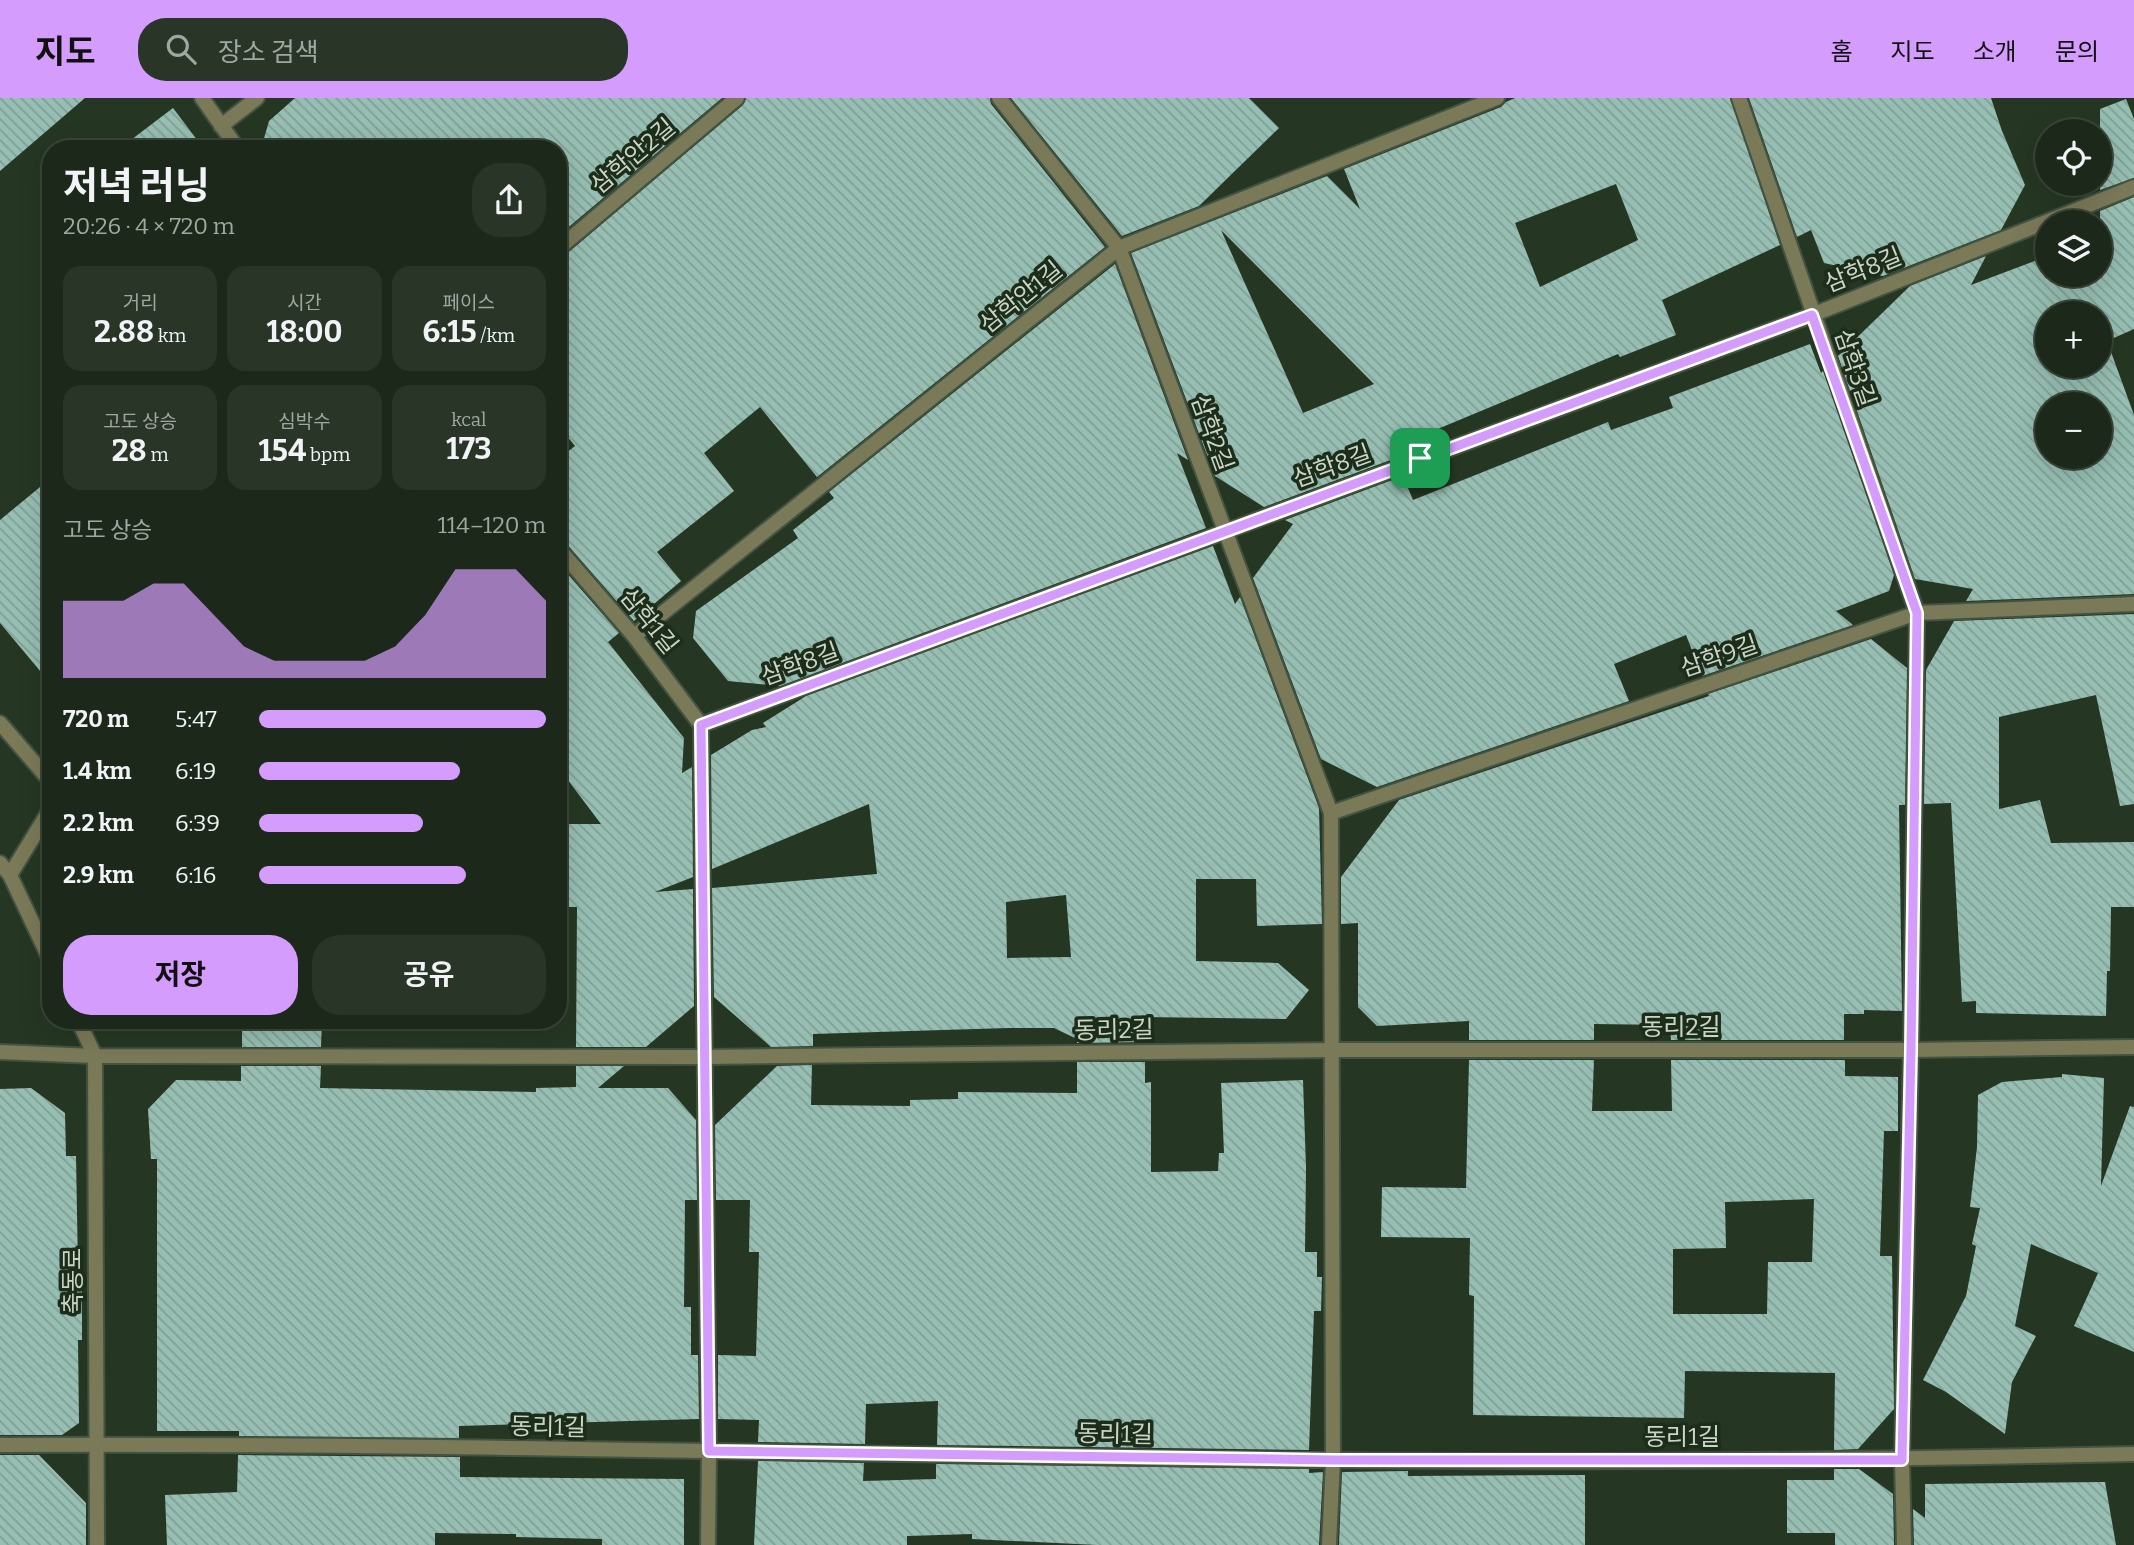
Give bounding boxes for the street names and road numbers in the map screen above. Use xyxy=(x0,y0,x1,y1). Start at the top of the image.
street label: 삼학안2길 xyxy=(585,113,681,199)
street label: 삼학8길 xyxy=(1820,242,1906,298)
street label: 삼학안1길 xyxy=(974,255,1068,339)
street label: 삼학3길 xyxy=(1829,326,1881,410)
street label: 삼학2길 xyxy=(1185,391,1239,475)
street label: 삼학8길 xyxy=(1289,439,1375,493)
street label: 삼학1길 xyxy=(614,583,684,659)
street label: 삼학9길 xyxy=(1676,630,1762,682)
street label: 삼학8길 xyxy=(757,637,843,691)
street label: 동리2길 xyxy=(1641,1013,1721,1041)
street label: 동리2길 xyxy=(1074,1015,1154,1045)
street label: 축동로 xyxy=(59,1248,87,1314)
street label: 동리1길 xyxy=(510,1412,586,1442)
street label: 동리1길 xyxy=(1077,1419,1153,1449)
street label: 동리1길 xyxy=(1644,1423,1720,1451)

